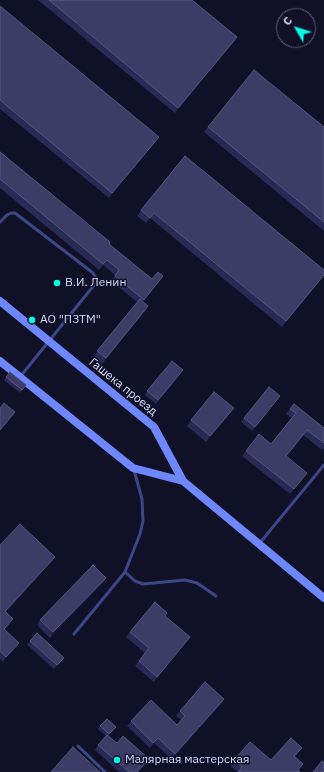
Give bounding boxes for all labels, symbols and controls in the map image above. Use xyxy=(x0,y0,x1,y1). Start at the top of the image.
north arrow xyxy=(276,8,316,48)
text: С xyxy=(280,14,295,28)
place label: В.И. Ленин xyxy=(65,276,126,290)
marker: В.И. Ленин xyxy=(52,278,62,288)
place label: АО "ПЗТМ" xyxy=(40,313,101,327)
marker: АО "ПЗТМ" xyxy=(27,315,37,325)
street label: Гашека проезд xyxy=(86,355,160,419)
place label: Малярная мастерская xyxy=(125,753,249,767)
marker: Малярная мастерская xyxy=(112,755,122,765)

